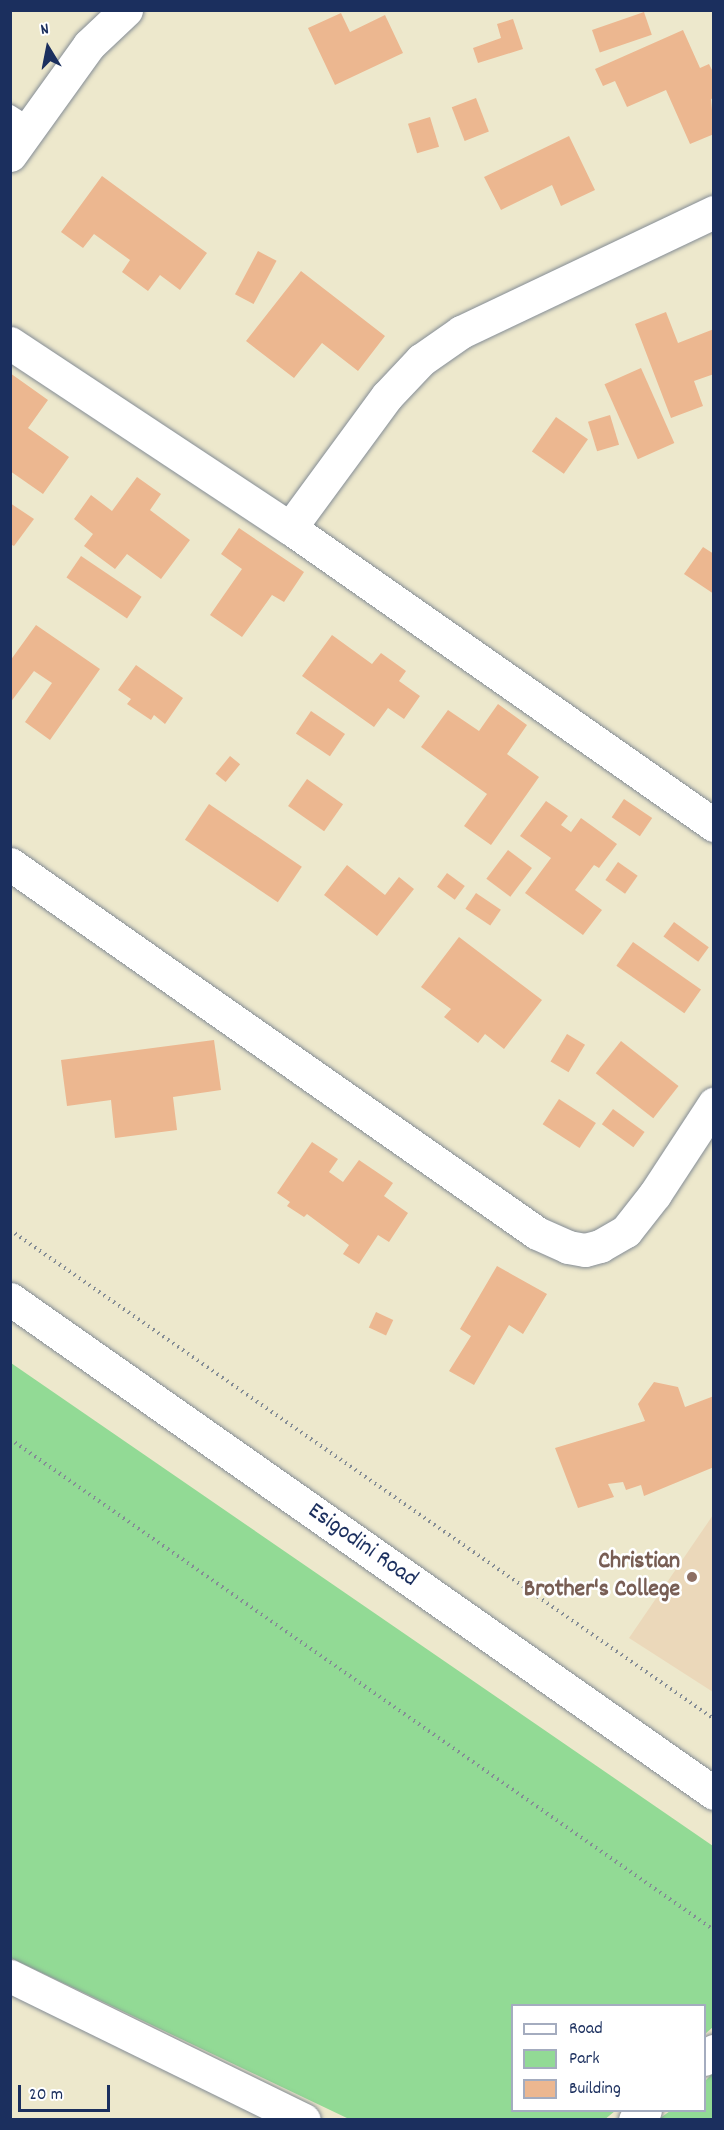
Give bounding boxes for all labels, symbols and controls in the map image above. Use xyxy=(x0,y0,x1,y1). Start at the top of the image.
north arrow xyxy=(18,18,78,78)
text: N xyxy=(39,18,51,42)
street label: Esigodini Road xyxy=(301,1497,423,1595)
place label: Christian Brother's College xyxy=(524,1549,680,1605)
marker: Christian Brother's College xyxy=(685,1570,699,1584)
legend xyxy=(511,2004,706,2112)
text: Road xyxy=(569,2017,603,2042)
text: Park xyxy=(569,2047,600,2072)
scale bar xyxy=(21,2073,112,2111)
text: Building xyxy=(569,2077,621,2102)
text: 20 m xyxy=(29,2083,63,2108)

